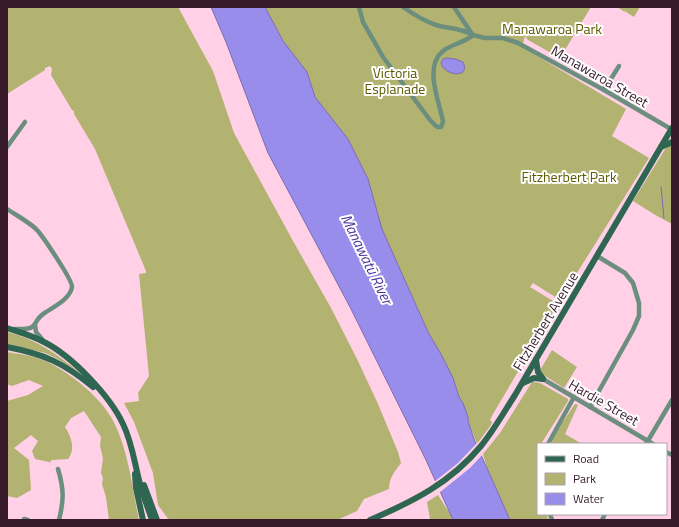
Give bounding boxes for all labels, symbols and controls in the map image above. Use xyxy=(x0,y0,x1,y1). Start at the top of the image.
park label: Manawaroa Park xyxy=(502,18,602,39)
street label: Manawaroa Street xyxy=(547,40,653,112)
park label: Victoria Esplanade xyxy=(365,62,425,99)
park label: Fitzherbert Park xyxy=(521,166,617,187)
water label: Manawatū River xyxy=(335,210,400,310)
street label: Fitzherbert Avenue xyxy=(507,267,583,375)
street label: Hardie Street xyxy=(565,373,643,431)
legend xyxy=(537,443,667,515)
text: Road xyxy=(573,449,599,468)
text: Park xyxy=(573,469,596,488)
text: Water xyxy=(573,489,604,508)

